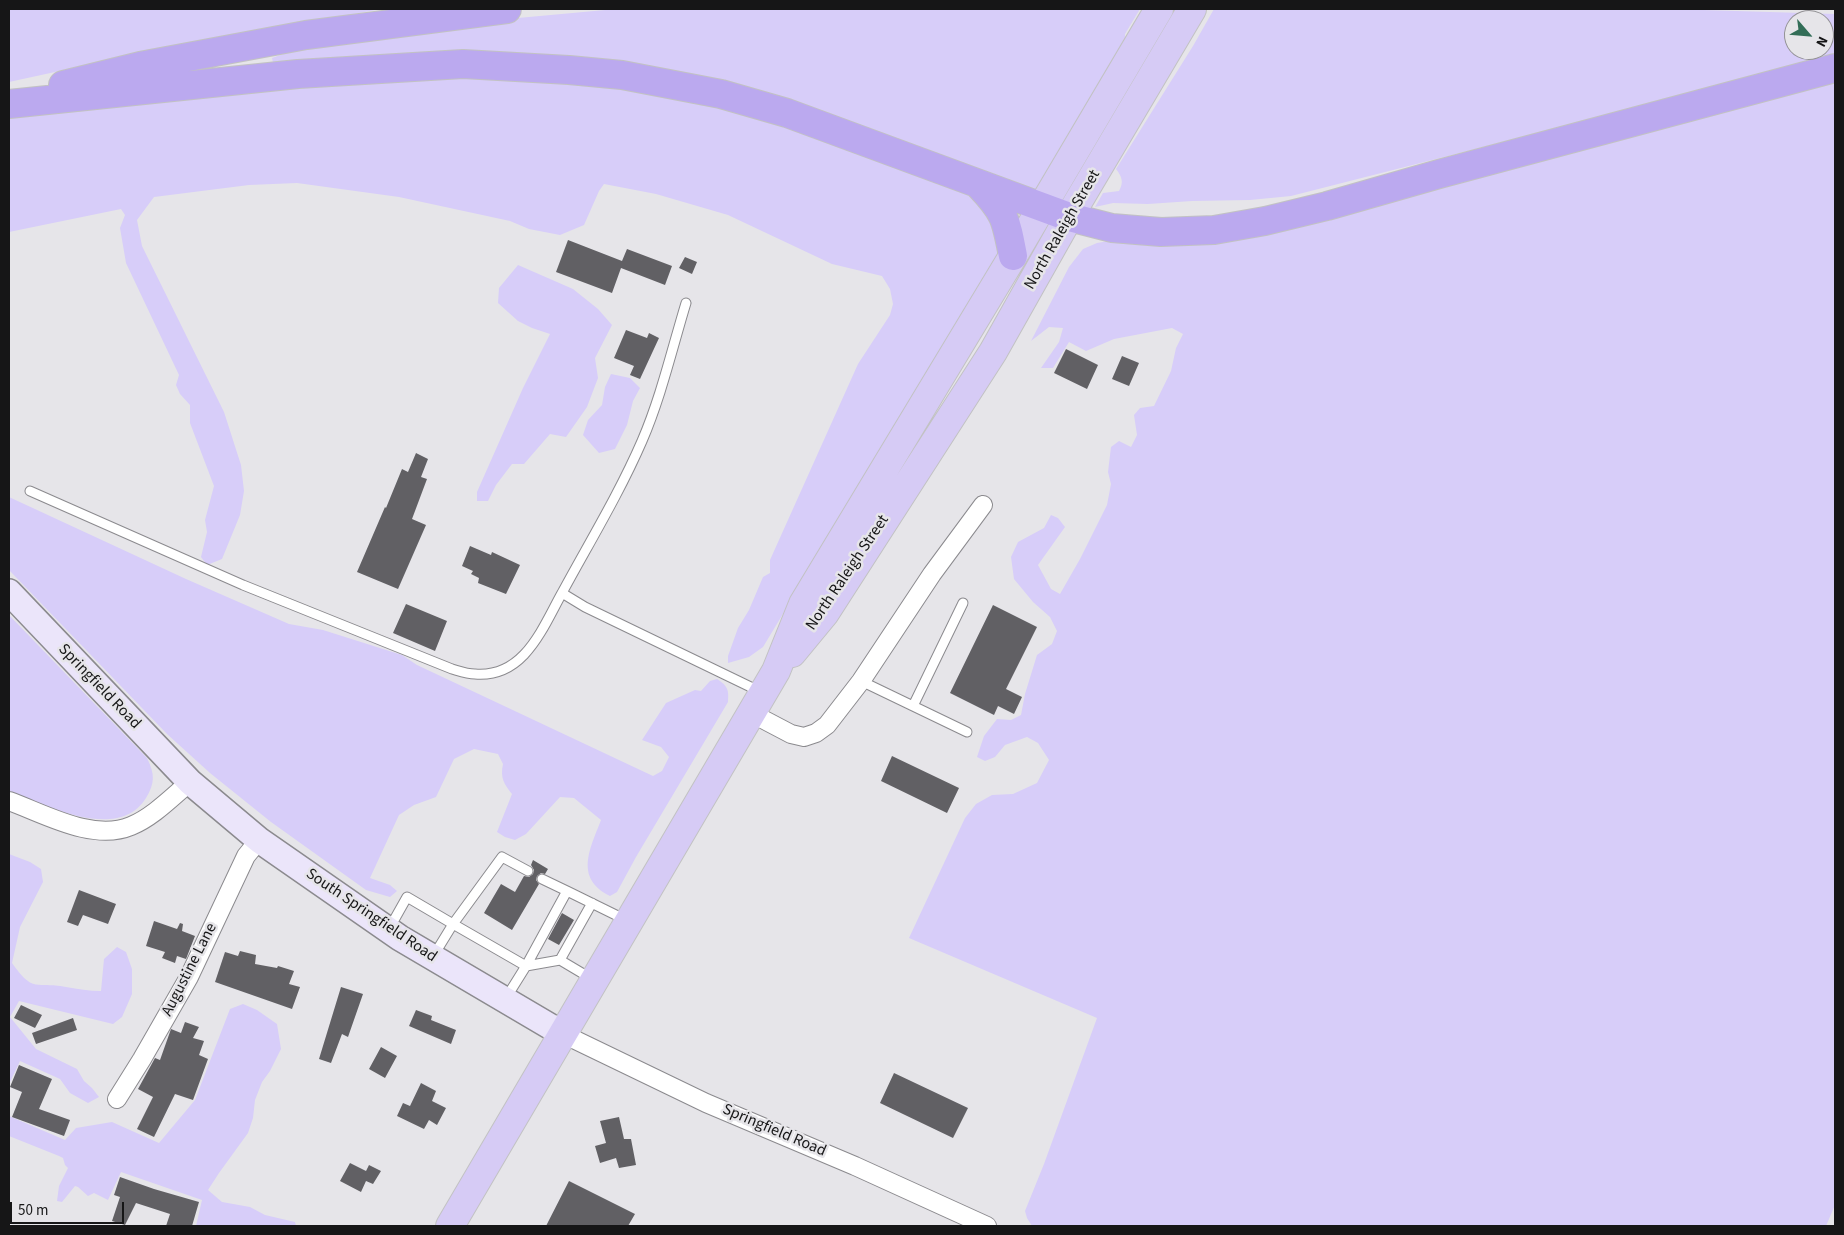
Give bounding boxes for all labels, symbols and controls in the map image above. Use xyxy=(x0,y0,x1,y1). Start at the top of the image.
north arrow xyxy=(1784,10,1834,60)
text: N xyxy=(1810,33,1832,50)
street label: North Raleigh Street xyxy=(1021,167,1105,293)
street label: North Raleigh Street xyxy=(802,512,894,634)
street label: Springfield Road xyxy=(54,640,144,734)
street label: South Springfield Road xyxy=(302,865,440,967)
street label: Augustine Lane xyxy=(158,920,222,1020)
street label: Springfield Road xyxy=(719,1101,829,1161)
scale bar xyxy=(12,1192,126,1224)
text: 50 m xyxy=(18,1200,48,1221)

